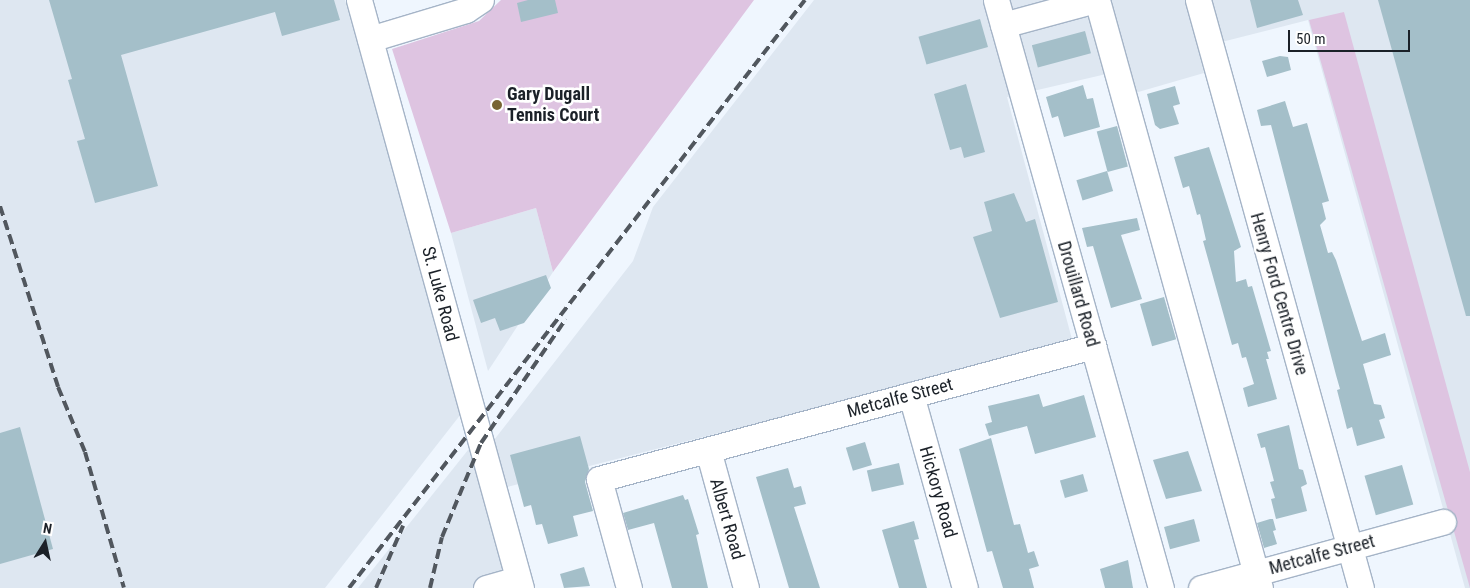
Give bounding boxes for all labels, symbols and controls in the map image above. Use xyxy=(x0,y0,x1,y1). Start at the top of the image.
scale bar xyxy=(1290,20,1412,52)
text: 50 m xyxy=(1296,30,1326,48)
place label: Gary Dugall Tennis Court xyxy=(507,84,599,126)
marker: Gary Dugall Tennis Court xyxy=(491,99,503,111)
street label: Henry Ford Centre Drive xyxy=(1245,210,1313,378)
street label: Drouillard Road xyxy=(1053,239,1103,349)
street label: St. Luke Road xyxy=(417,244,463,344)
street label: Metcalfe Street xyxy=(845,374,955,422)
street label: Hickory Road xyxy=(915,444,961,540)
street label: Albert Road xyxy=(705,476,749,562)
north arrow xyxy=(20,518,70,568)
text: N xyxy=(42,520,53,537)
street label: Metcalfe Street xyxy=(1267,531,1377,579)

